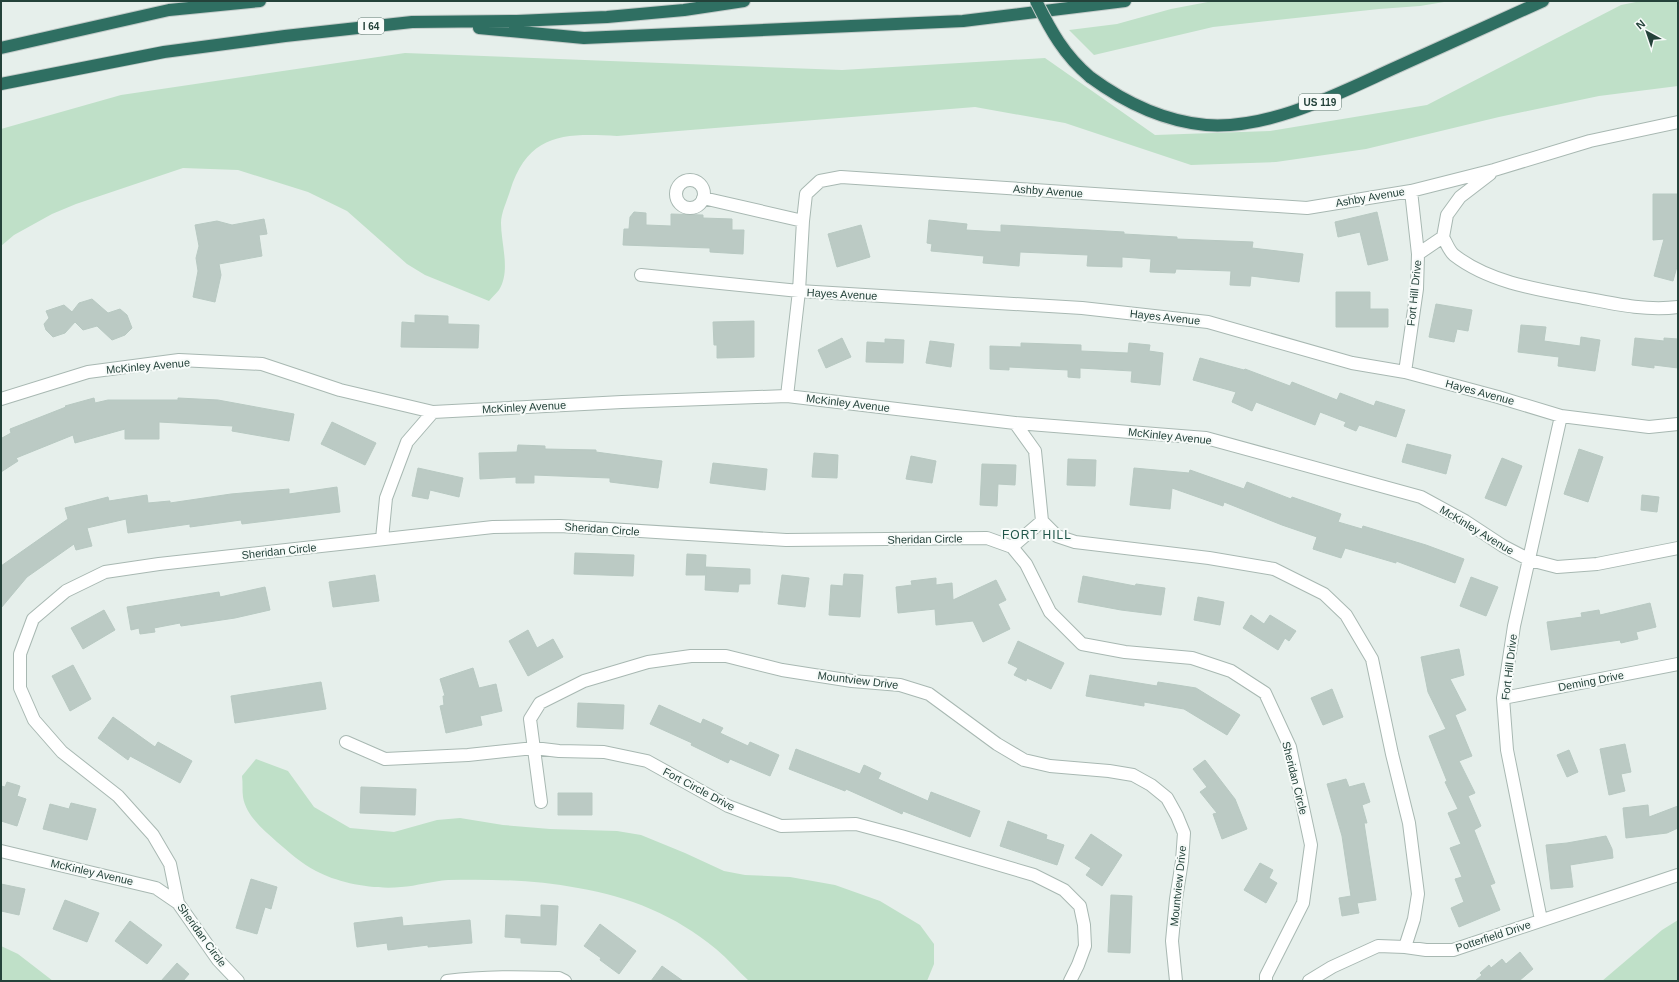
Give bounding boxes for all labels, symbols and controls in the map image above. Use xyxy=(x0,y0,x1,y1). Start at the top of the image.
north arrow xyxy=(1627,12,1667,52)
text: N xyxy=(1634,17,1648,31)
road number: I 64 xyxy=(358,18,384,34)
road number: US 119 xyxy=(1299,94,1341,110)
street label: Ashby Avenue xyxy=(1013,183,1083,199)
street label: Ashby Avenue xyxy=(1334,185,1406,209)
street label: Fort Hill Drive xyxy=(1405,259,1423,327)
street label: Hayes Avenue xyxy=(806,286,878,302)
street label: Hayes Avenue xyxy=(1129,307,1201,327)
street label: McKinley Avenue xyxy=(106,356,190,376)
street label: Hayes Avenue xyxy=(1444,377,1516,407)
street label: McKinley Avenue xyxy=(805,392,891,414)
street label: McKinley Avenue xyxy=(482,399,566,415)
street label: McKinley Avenue xyxy=(1128,426,1212,446)
street label: McKinley Avenue xyxy=(1438,503,1516,557)
street label: Sheridan Circle xyxy=(564,520,640,538)
district label: FORT HILL xyxy=(1002,528,1072,542)
street label: Sheridan Circle xyxy=(887,532,963,546)
street label: Sheridan Circle xyxy=(241,541,317,561)
street label: Fort Hill Drive xyxy=(1499,633,1519,701)
street label: Mountview Drive xyxy=(817,669,899,691)
street label: Deming Drive xyxy=(1557,669,1625,693)
street label: Sheridan Circle xyxy=(1280,740,1310,816)
street label: Fort Circle Drive xyxy=(661,765,737,813)
street label: Mountview Drive xyxy=(1168,845,1188,927)
street label: McKinley Avenue xyxy=(50,857,134,887)
street label: Sheridan Circle xyxy=(175,901,229,969)
street label: Potterfield Drive xyxy=(1454,918,1532,954)

